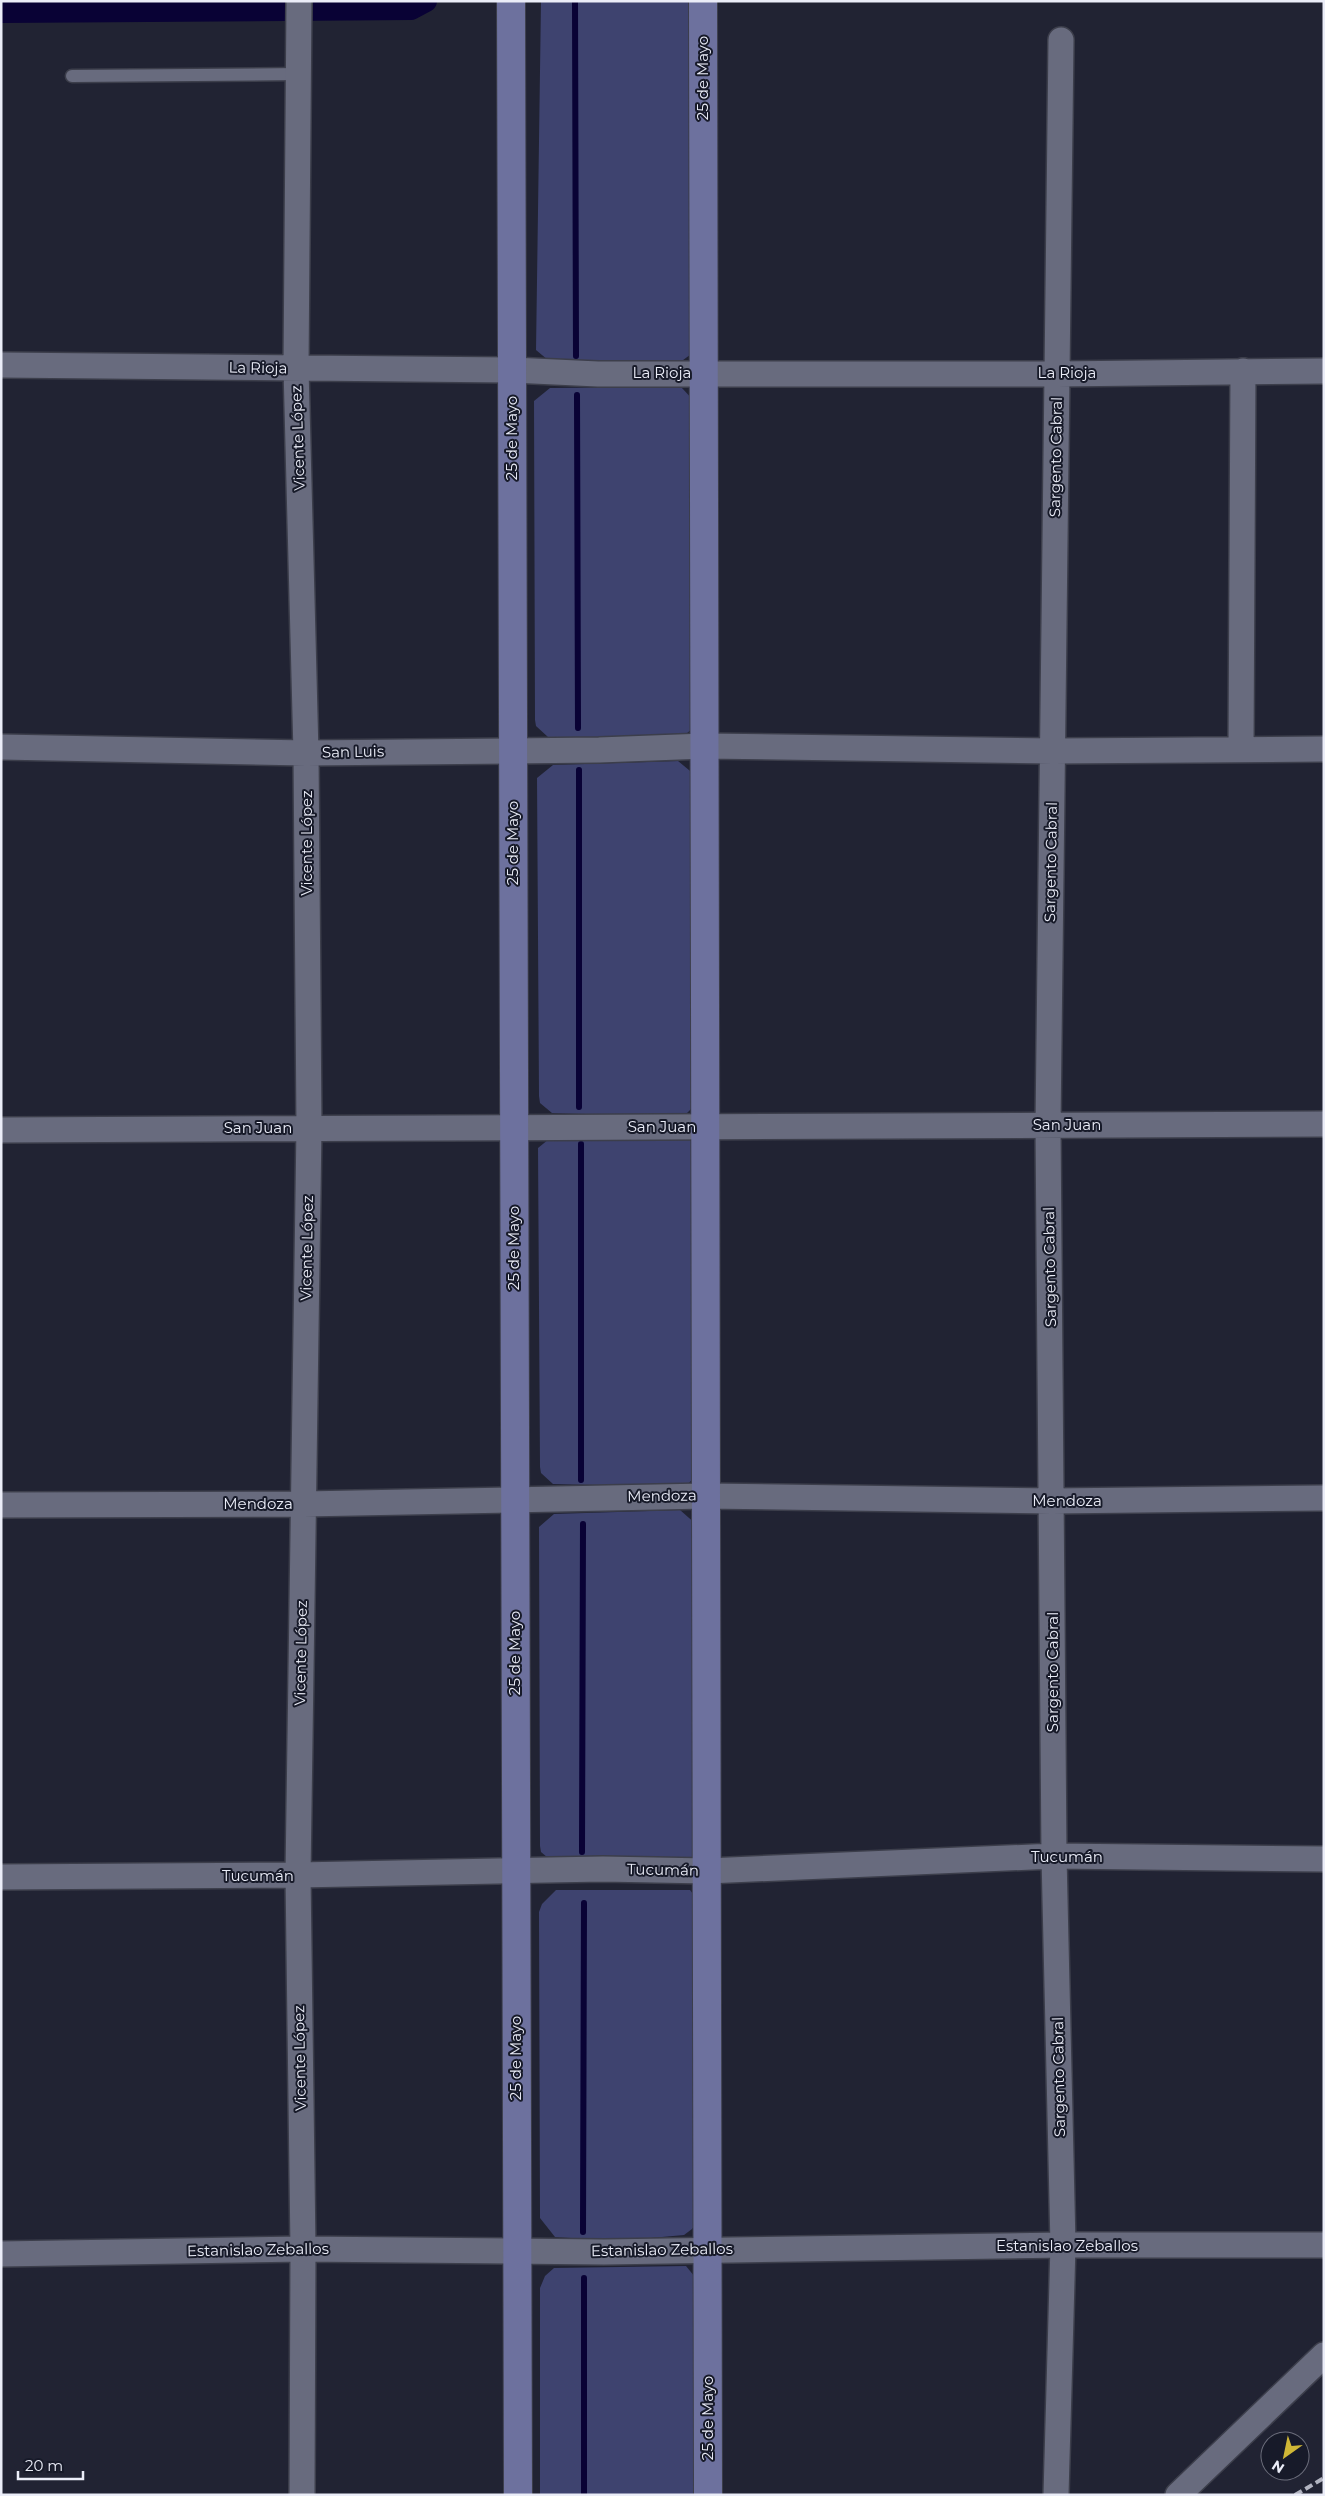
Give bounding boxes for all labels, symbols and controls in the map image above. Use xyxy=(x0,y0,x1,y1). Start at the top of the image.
street label: 25 de Mayo xyxy=(693,36,712,120)
street label: La Rioja xyxy=(228,357,288,378)
street label: La Rioja xyxy=(633,363,691,382)
street label: La Rioja xyxy=(1038,363,1096,382)
street label: Vicente López xyxy=(286,385,309,491)
street label: 25 de Mayo xyxy=(502,396,521,480)
street label: Sargento Cabral xyxy=(1045,397,1066,517)
street label: San Luis xyxy=(322,741,384,762)
street label: Vicente López xyxy=(297,790,316,896)
street label: 25 de Mayo xyxy=(503,801,522,885)
street label: Sargento Cabral xyxy=(1040,802,1061,922)
street label: San Juan xyxy=(1033,1115,1101,1134)
street label: San Juan xyxy=(628,1117,696,1136)
street label: San Juan xyxy=(224,1118,292,1137)
street label: Vicente López xyxy=(296,1195,317,1301)
street label: 25 de Mayo xyxy=(504,1206,523,1290)
street label: Sargento Cabral xyxy=(1039,1207,1060,1327)
street label: Mendoza xyxy=(627,1485,697,1506)
street label: Mendoza xyxy=(1032,1491,1102,1510)
street label: Mendoza xyxy=(223,1494,293,1513)
street label: Vicente López xyxy=(290,1600,311,1706)
street label: 25 de Mayo xyxy=(505,1611,524,1695)
street label: Sargento Cabral xyxy=(1043,1612,1062,1732)
street label: Tucumán xyxy=(1031,1847,1103,1866)
street label: Tucumán xyxy=(627,1859,699,1880)
street label: Tucumán xyxy=(222,1866,294,1885)
street label: Vicente López xyxy=(289,2005,310,2111)
street label: 25 de Mayo xyxy=(506,2016,525,2100)
street label: Sargento Cabral xyxy=(1048,2017,1069,2137)
street label: Estanislao Zeballos xyxy=(996,2236,1138,2255)
street label: Estanislao Zeballos xyxy=(187,2239,329,2260)
street label: Estanislao Zeballos xyxy=(591,2239,733,2260)
street label: 25 de Mayo xyxy=(698,2376,717,2460)
north arrow xyxy=(1260,2431,1310,2481)
scale bar xyxy=(18,2448,82,2480)
text: 20 m xyxy=(25,2456,63,2475)
text: N xyxy=(1268,2456,1288,2478)

